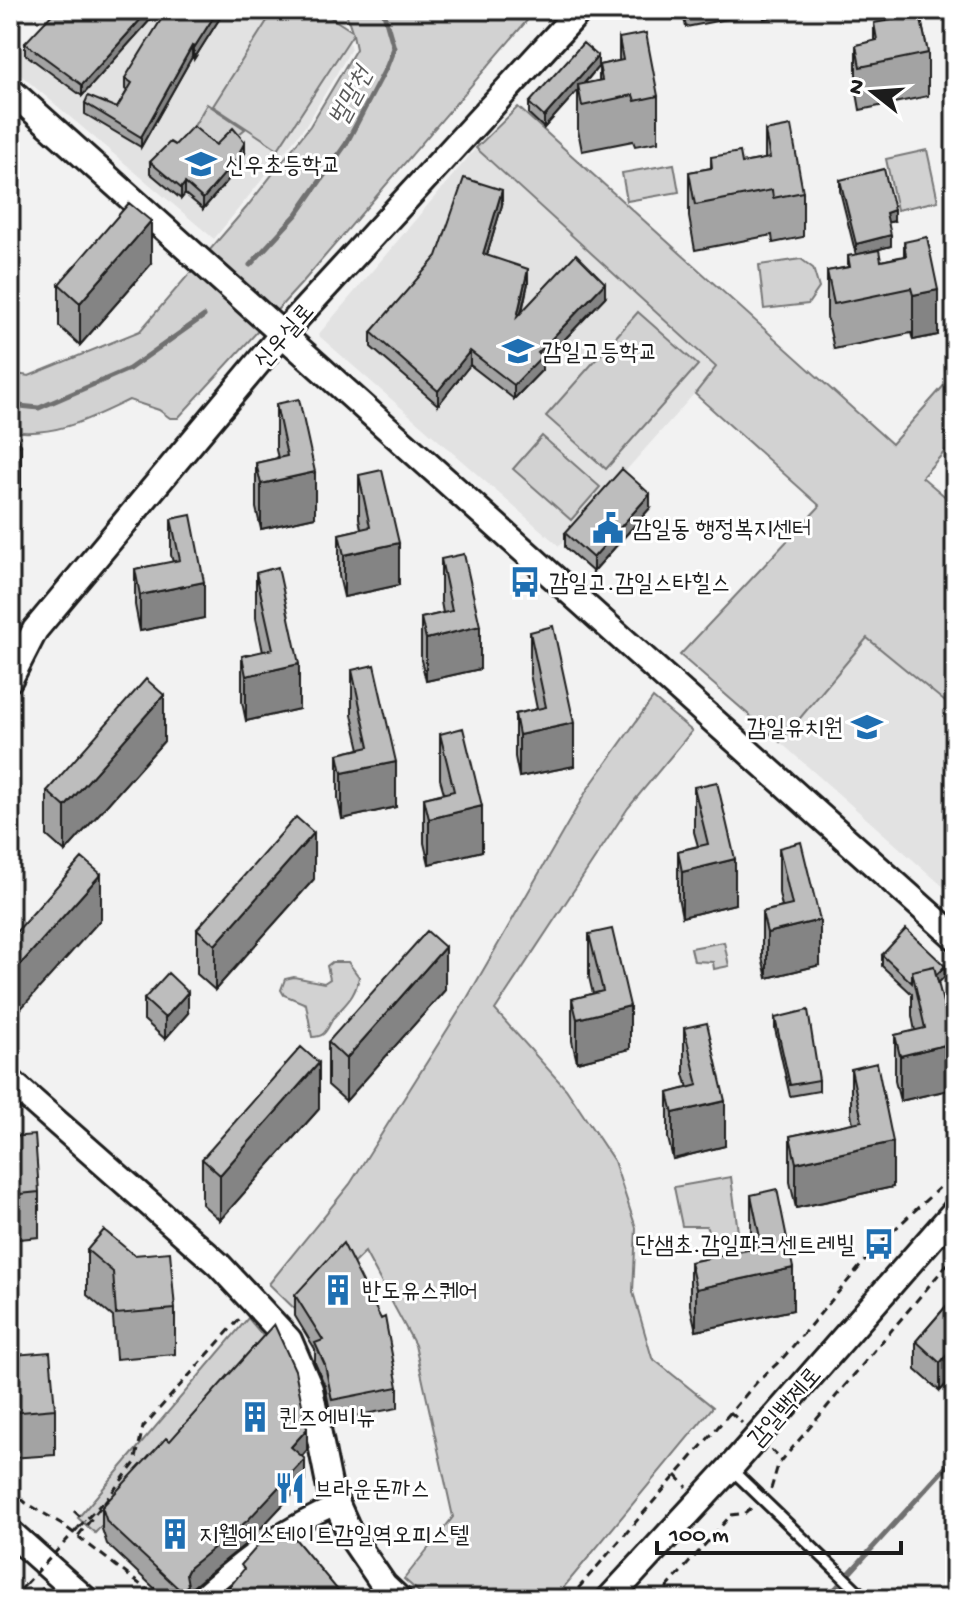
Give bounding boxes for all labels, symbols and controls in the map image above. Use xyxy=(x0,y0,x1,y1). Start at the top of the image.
north arrow xyxy=(833,52,913,132)
water label: 벌말천 xyxy=(325,60,383,133)
text: N xyxy=(843,77,872,98)
school or university icon: 신우초등학교 xyxy=(184,147,218,181)
place label: 신우초등학교 xyxy=(225,153,341,182)
street label: 신우실로 xyxy=(249,299,322,376)
school or university icon: 감일고등학교 xyxy=(501,334,535,368)
place label: 감일고등학교 xyxy=(542,340,658,369)
public building icon: 감일동 행정복지센터 xyxy=(591,511,625,545)
place label: 감일동 행정복지센터 xyxy=(632,517,812,546)
bus stop icon: 감일고.감일스타힐스 xyxy=(508,565,542,599)
place label: 감일고.감일스타힐스 xyxy=(549,571,730,600)
school or university icon: 감일유치원 xyxy=(850,710,884,744)
place label: 감일유치원 xyxy=(746,716,843,745)
bus stop icon: 단샘초.감일파크센트레빌 xyxy=(862,1227,896,1261)
place label: 단샘초.감일파크센트레빌 xyxy=(635,1233,856,1262)
building icon: 반도유스퀘어 xyxy=(321,1273,355,1307)
place label: 반도유스퀘어 xyxy=(362,1279,478,1308)
street label: 감일백제로 xyxy=(744,1362,829,1454)
building icon: 퀸즈에비뉴 xyxy=(238,1400,272,1434)
place label: 퀸즈에비뉴 xyxy=(279,1406,376,1435)
restaurant icon: 브라운돈까스 xyxy=(273,1471,307,1505)
place label: 브라운돈까스 xyxy=(314,1477,430,1506)
scale bar xyxy=(657,1505,901,1555)
building icon: 지웰에스테이트감일역오피스텔 xyxy=(158,1517,192,1551)
text: 100 m xyxy=(668,1522,729,1551)
place label: 지웰에스테이트감일역오피스텔 xyxy=(199,1523,469,1552)

